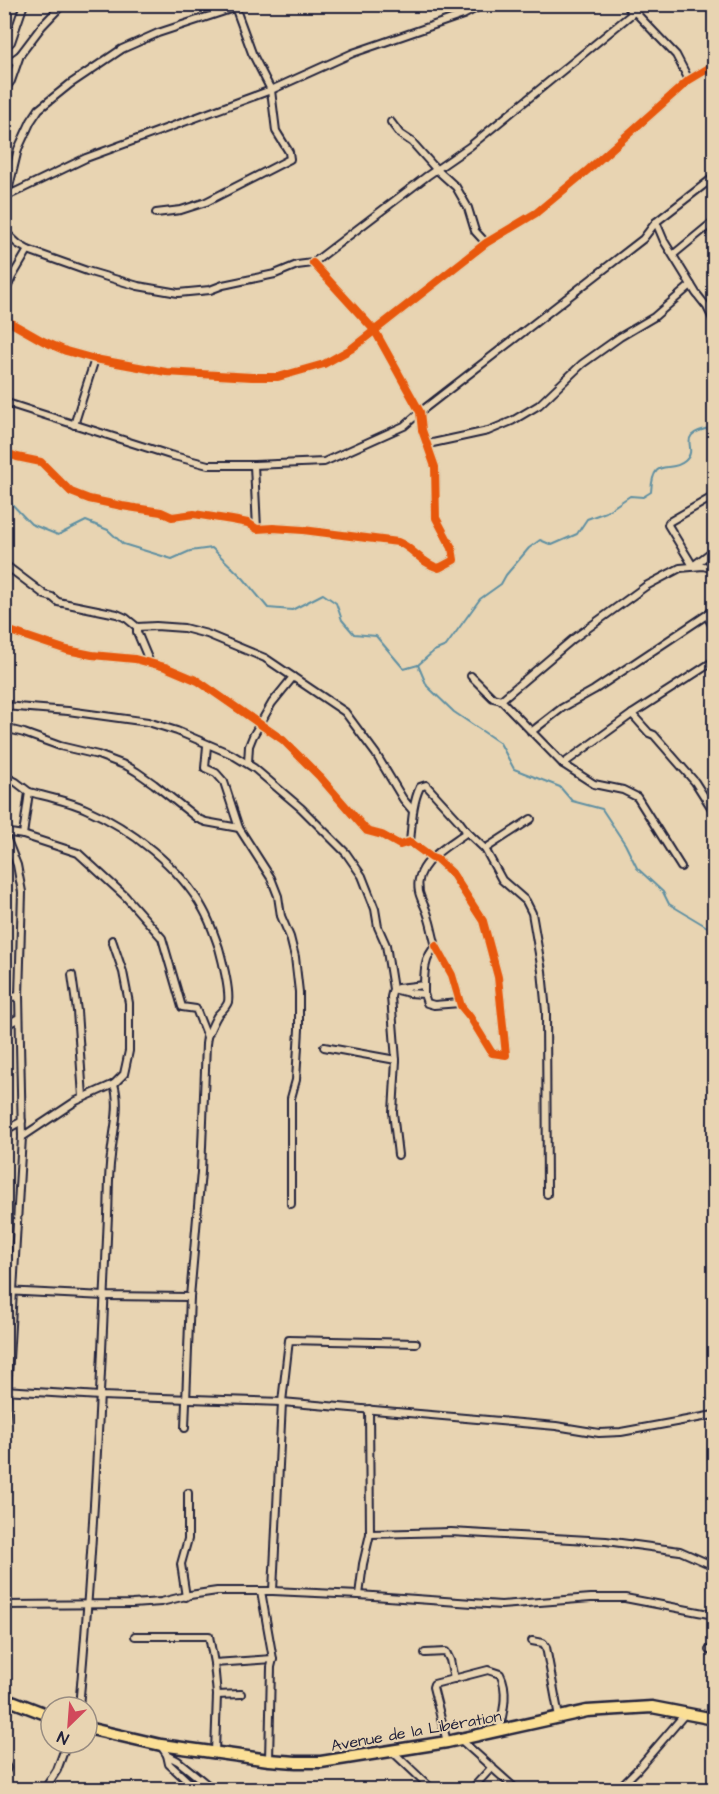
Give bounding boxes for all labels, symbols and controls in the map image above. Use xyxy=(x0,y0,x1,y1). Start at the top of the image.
north arrow xyxy=(39,1695,99,1755)
street label: Avenue de la Libération xyxy=(329,1705,503,1757)
text: N xyxy=(54,1726,72,1750)

